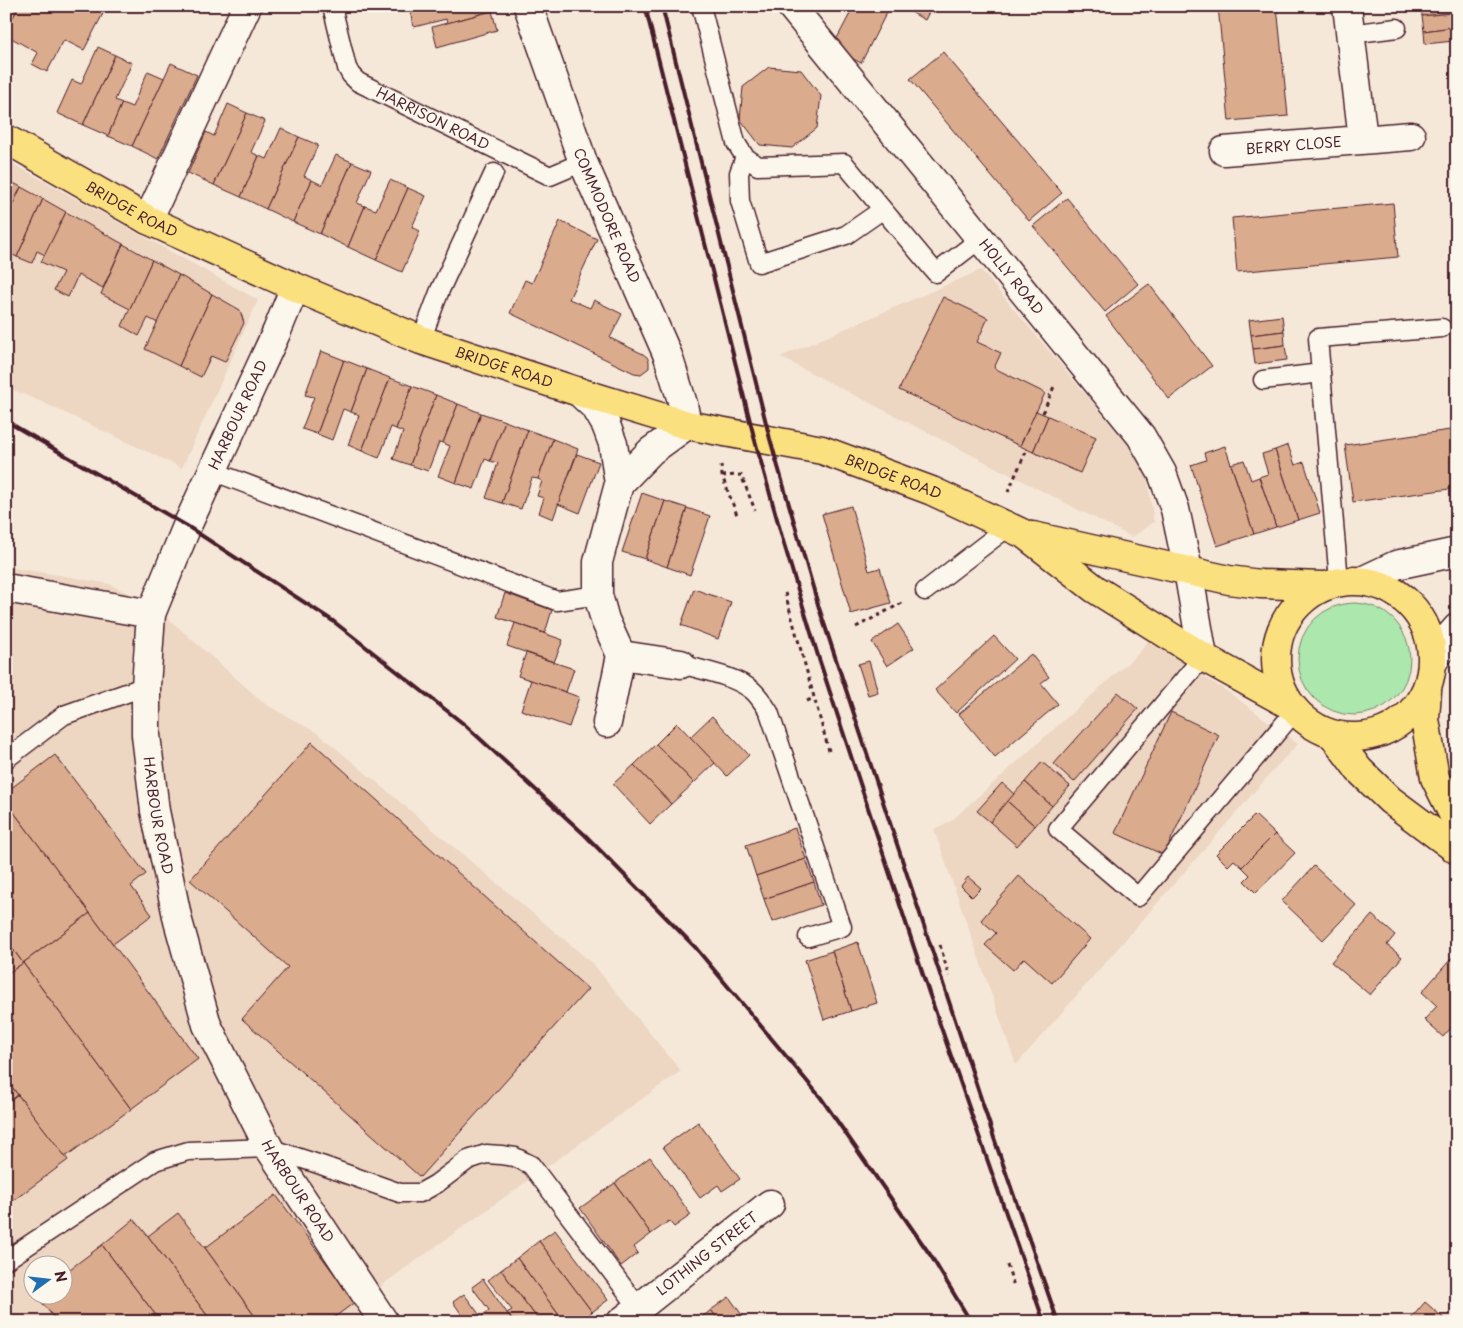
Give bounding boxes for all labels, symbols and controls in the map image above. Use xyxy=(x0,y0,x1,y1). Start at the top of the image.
street label: HARRISON ROAD xyxy=(373,81,493,155)
street label: BERRY CLOSE xyxy=(1245,131,1343,159)
street label: COMMODORE ROAD xyxy=(569,145,646,286)
street label: BRIDGE ROAD xyxy=(82,175,181,242)
street label: HOLLY ROAD xyxy=(974,234,1049,319)
street label: BRIDGE ROAD xyxy=(452,341,556,393)
street label: HARBOUR ROAD xyxy=(203,356,272,473)
street label: BRIDGE ROAD xyxy=(842,448,945,504)
street label: HARBOUR ROAD xyxy=(139,755,179,876)
street label: HARBOUR ROAD xyxy=(257,1136,340,1246)
street label: LOTHING STREET xyxy=(652,1206,763,1300)
north arrow xyxy=(22,1256,72,1306)
text: N xyxy=(49,1268,73,1285)

